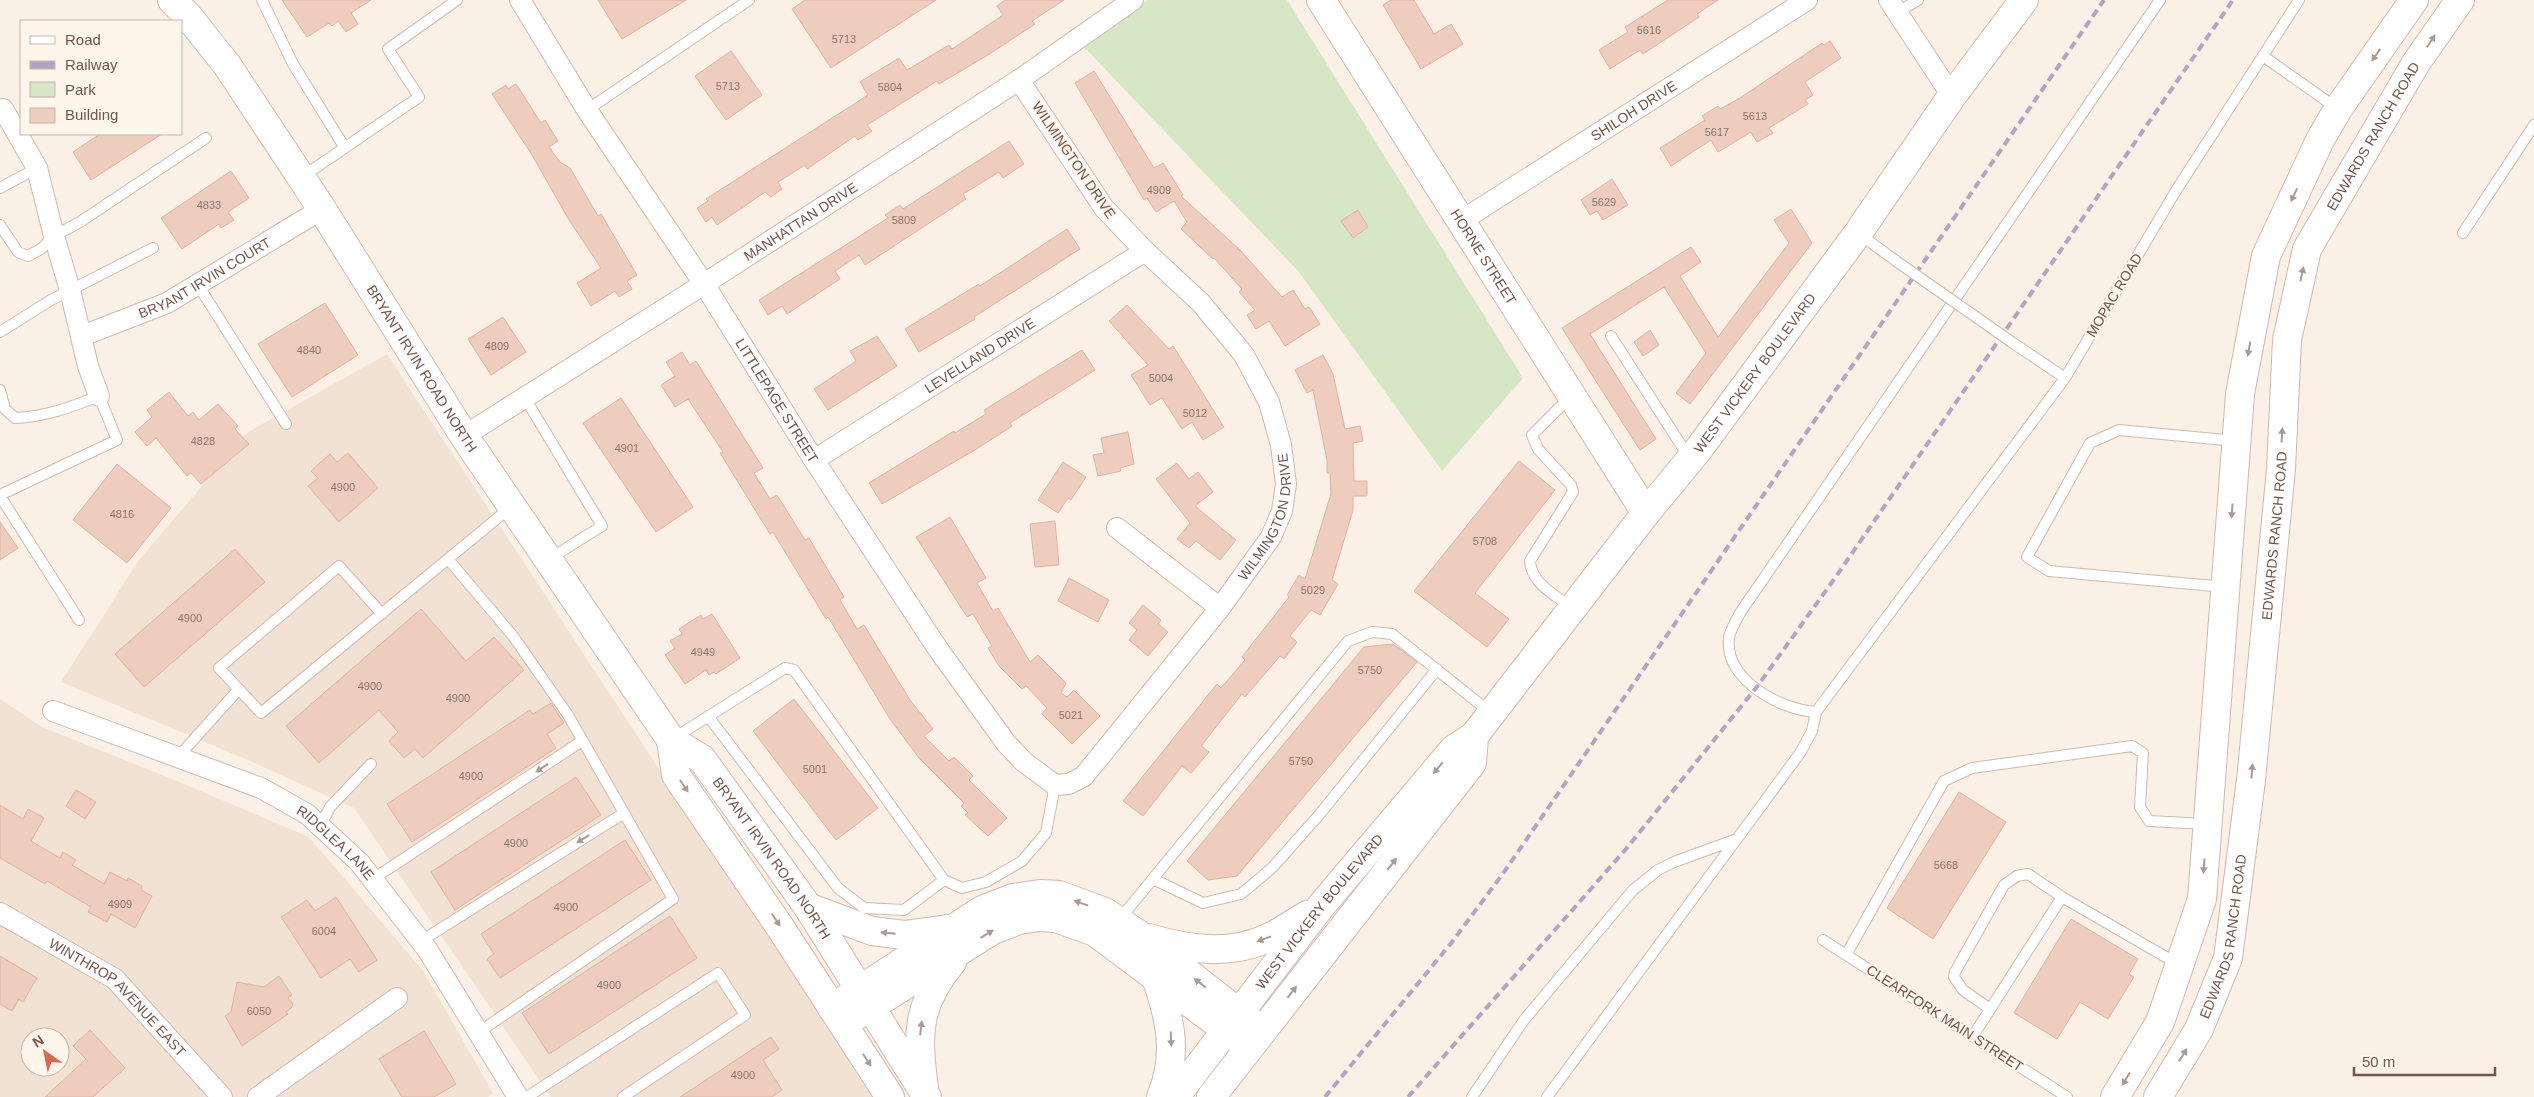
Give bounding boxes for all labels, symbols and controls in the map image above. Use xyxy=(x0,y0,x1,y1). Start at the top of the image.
legend xyxy=(20,20,182,135)
house number: 5616 xyxy=(1637,24,1661,36)
text: Road xyxy=(65,31,101,48)
house number: 5713 xyxy=(832,33,856,45)
one-way arrow xyxy=(2426,35,2436,48)
one-way arrow xyxy=(2371,48,2381,61)
text: Railway xyxy=(65,56,118,73)
street label: EDWARDS RANCH ROAD xyxy=(2323,59,2423,213)
street label: SHILOH DRIVE xyxy=(1588,77,1680,144)
house number: 5713 xyxy=(716,80,740,92)
text: Park xyxy=(65,81,96,98)
house number: 5804 xyxy=(878,81,902,93)
street label: WILMINGTON DRIVE xyxy=(1029,99,1119,221)
text: Building xyxy=(65,106,118,123)
house number: 5613 xyxy=(1743,110,1767,122)
house number: 5617 xyxy=(1705,126,1729,138)
street label: MANHATTAN DRIVE xyxy=(741,179,860,264)
house number: 4909 xyxy=(1147,184,1171,196)
one-way arrow xyxy=(2290,187,2299,202)
house number: 5629 xyxy=(1592,196,1616,208)
house number: 4833 xyxy=(197,199,221,211)
street label: HORNE STREET xyxy=(1448,206,1520,308)
house number: 5809 xyxy=(892,214,916,226)
street label: BRYANT IRVIN COURT xyxy=(136,234,274,321)
street label: MOPAC ROAD xyxy=(2083,250,2145,340)
one-way arrow xyxy=(2298,265,2306,281)
street label: BRYANT IRVIN ROAD NORTH xyxy=(364,282,480,455)
street label: WEST VICKERY BOULEVARD xyxy=(1691,290,1819,456)
street label: LEVELLAND DRIVE xyxy=(921,314,1038,396)
street label: LITTLEPAGE STREET xyxy=(732,336,822,466)
house number: 4809 xyxy=(485,340,509,352)
one-way arrow xyxy=(2244,342,2252,358)
house number: 4840 xyxy=(297,344,321,356)
house number: 5004 xyxy=(1149,372,1173,384)
house number: 5012 xyxy=(1183,407,1207,419)
one-way arrow xyxy=(2279,426,2287,442)
house number: 4828 xyxy=(191,435,215,447)
house number: 4901 xyxy=(615,442,639,454)
street label: EDWARDS RANCH ROAD xyxy=(2258,451,2290,621)
street label: WILMINGTON DRIVE xyxy=(1235,452,1294,583)
house number: 4900 xyxy=(331,481,355,493)
one-way arrow xyxy=(2227,503,2235,519)
house number: 4816 xyxy=(110,508,134,520)
house number: 5708 xyxy=(1473,535,1497,547)
house number: 5029 xyxy=(1301,584,1325,596)
house number: 4900 xyxy=(178,612,202,624)
house number: 4949 xyxy=(691,646,715,658)
house number: 5750 xyxy=(1358,664,1382,676)
house number: 4900 xyxy=(358,680,382,692)
house number: 4900 xyxy=(446,692,470,704)
house number: 5021 xyxy=(1059,709,1083,721)
house number: 5750 xyxy=(1289,755,1313,767)
one-way arrow xyxy=(1432,761,1443,774)
one-way arrow xyxy=(2248,762,2256,778)
one-way arrow xyxy=(535,763,548,773)
house number: 5001 xyxy=(803,763,827,775)
house number: 4900 xyxy=(459,770,483,782)
street label: BRYANT IRVIN ROAD NORTH xyxy=(710,774,834,942)
one-way arrow xyxy=(679,779,689,793)
street label: RIDGLEA LANE xyxy=(294,802,378,883)
street label: WEST VICKERY BOULEVARD xyxy=(1252,831,1386,992)
one-way arrow xyxy=(576,835,589,844)
house number: 4900 xyxy=(504,837,528,849)
street label: EDWARDS RANCH ROAD xyxy=(2196,853,2249,1021)
one-way arrow xyxy=(1386,858,1397,871)
one-way arrow xyxy=(2200,858,2208,874)
house number: 5668 xyxy=(1934,859,1958,871)
house number: 4909 xyxy=(108,898,132,910)
one-way arrow xyxy=(1073,899,1088,906)
house number: 4900 xyxy=(554,901,578,913)
one-way arrow xyxy=(771,913,781,927)
house number: 6004 xyxy=(312,925,336,937)
one-way arrow xyxy=(880,929,896,937)
one-way arrow xyxy=(980,930,993,939)
street label: WINTHROP AVENUE EAST xyxy=(46,935,189,1060)
one-way arrow xyxy=(1256,935,1271,943)
street label: CLEARFORK MAIN STREET xyxy=(1864,961,2027,1075)
one-way arrow xyxy=(1194,977,1207,988)
house number: 4900 xyxy=(597,979,621,991)
one-way arrow xyxy=(1286,986,1297,999)
house number: 6050 xyxy=(247,1005,271,1017)
one-way arrow xyxy=(917,1020,925,1036)
north arrow xyxy=(20,1027,70,1077)
one-way arrow xyxy=(1167,1031,1175,1047)
text: N xyxy=(29,1032,47,1051)
scale bar xyxy=(2354,1044,2495,1076)
one-way arrow xyxy=(2178,1049,2188,1062)
text: 50 m xyxy=(2362,1053,2395,1070)
one-way arrow xyxy=(862,1054,871,1067)
house number: 4900 xyxy=(731,1069,755,1081)
one-way arrow xyxy=(2122,1072,2131,1085)

